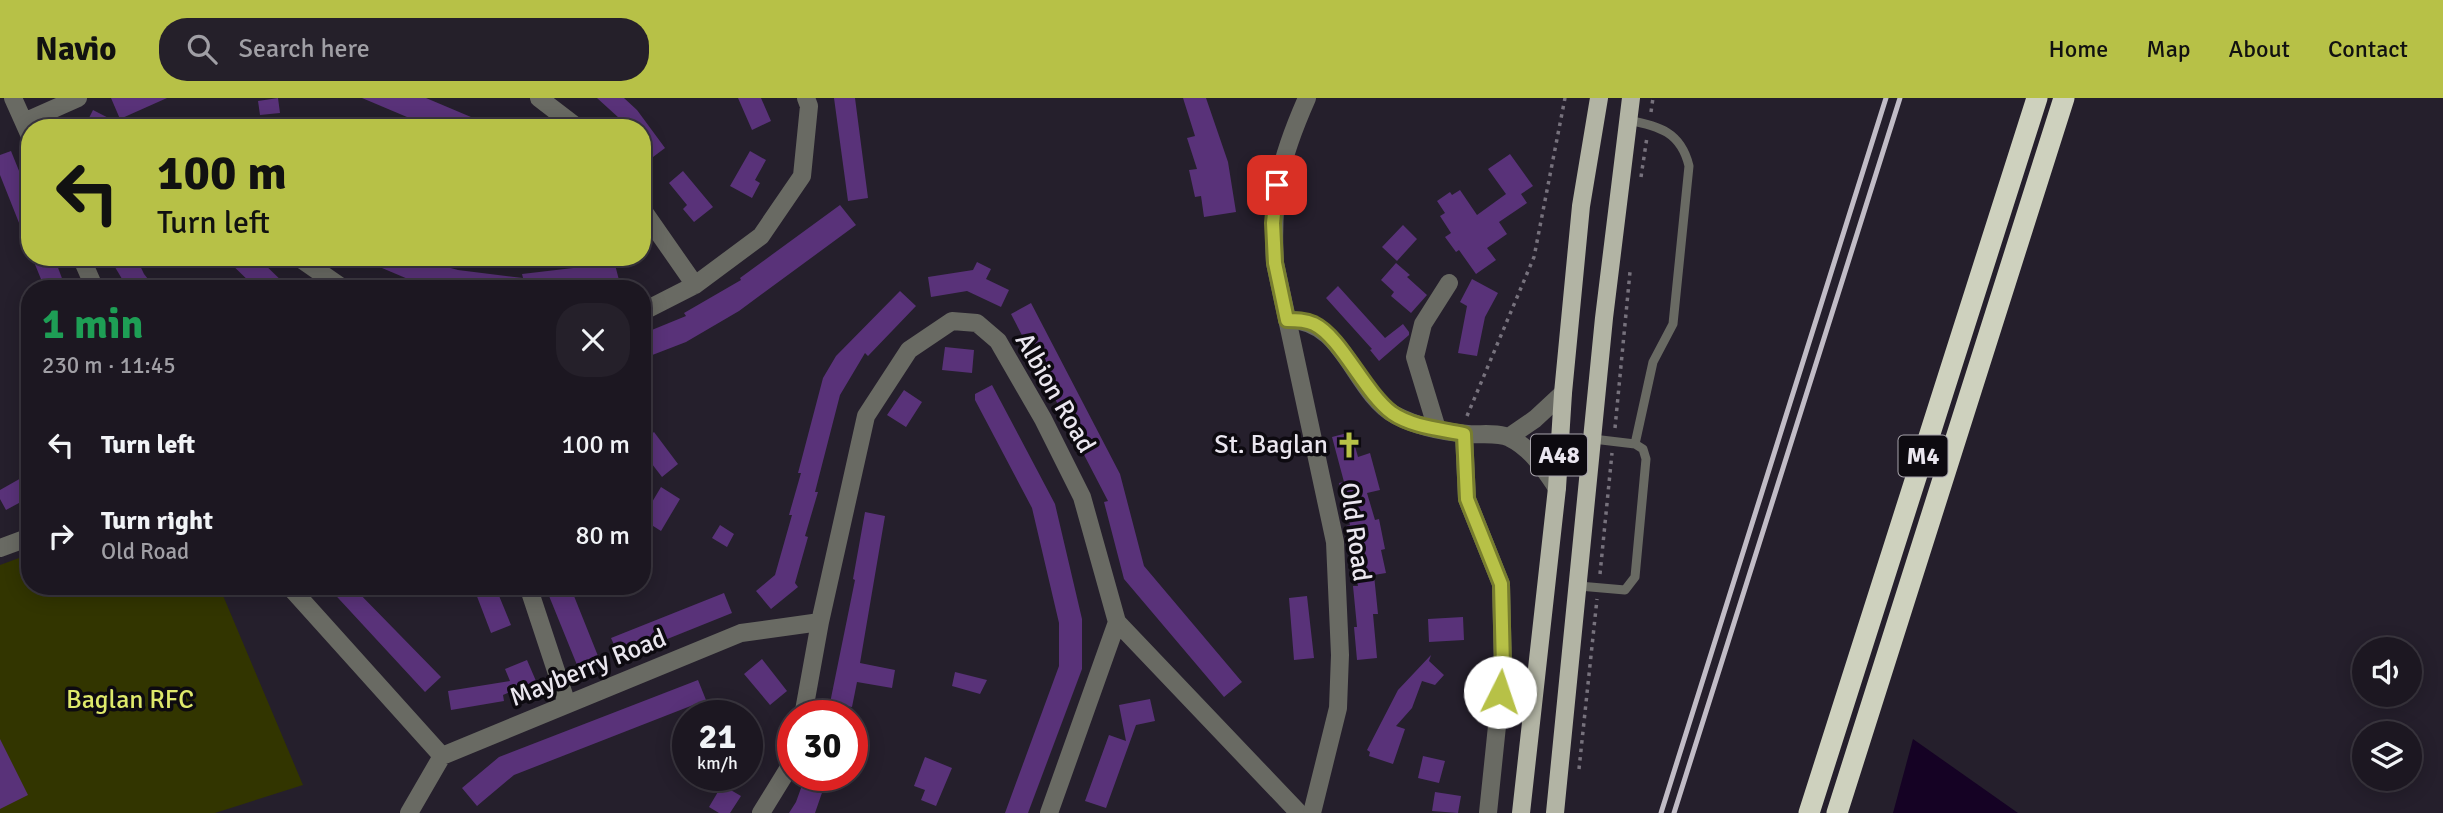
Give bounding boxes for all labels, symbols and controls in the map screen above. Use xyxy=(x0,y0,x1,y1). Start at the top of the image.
search box xyxy=(159,18,649,81)
text: Navio xyxy=(35,29,117,70)
icon: search xyxy=(183,30,221,68)
text: Search here xyxy=(239,33,370,65)
text: Home xyxy=(2048,34,2108,64)
text: Map xyxy=(2146,34,2191,64)
text: About xyxy=(2229,34,2290,64)
text: Contact xyxy=(2328,34,2408,64)
text: 100 m xyxy=(157,143,287,203)
icon: left xyxy=(42,147,133,238)
pin xyxy=(1247,155,1307,215)
icon: arrive xyxy=(1258,166,1296,204)
text: Turn left xyxy=(157,203,270,242)
text: 1 min xyxy=(42,299,143,350)
button: close xyxy=(556,303,630,377)
street label: Albion Road xyxy=(1008,327,1102,459)
text: 230 m · 11:45 xyxy=(42,351,176,380)
icon: left xyxy=(42,426,80,464)
text: Turn left xyxy=(101,429,195,461)
text: 100 m xyxy=(561,429,630,461)
place label: St. Baglan xyxy=(1214,429,1328,461)
church icon: St. Baglan xyxy=(1334,430,1364,460)
road number: A48 xyxy=(1531,434,1587,476)
road number: M4 xyxy=(1898,436,1948,477)
street label: Old Road xyxy=(1332,480,1378,584)
text: Turn right xyxy=(101,505,213,537)
icon: right xyxy=(42,517,80,555)
text: 80 m xyxy=(575,520,630,552)
text: Old Road xyxy=(101,537,189,566)
street label: Mayberry Road xyxy=(505,622,671,714)
map controls xyxy=(2352,637,2422,791)
button: sound xyxy=(2352,637,2422,707)
position arrow xyxy=(1463,655,1537,729)
park label: Baglan RFC xyxy=(66,684,194,716)
speed limit sign: 30 xyxy=(777,700,868,791)
text: 21 xyxy=(699,715,736,758)
button: layers xyxy=(2352,721,2422,791)
text: km/h xyxy=(697,752,738,774)

